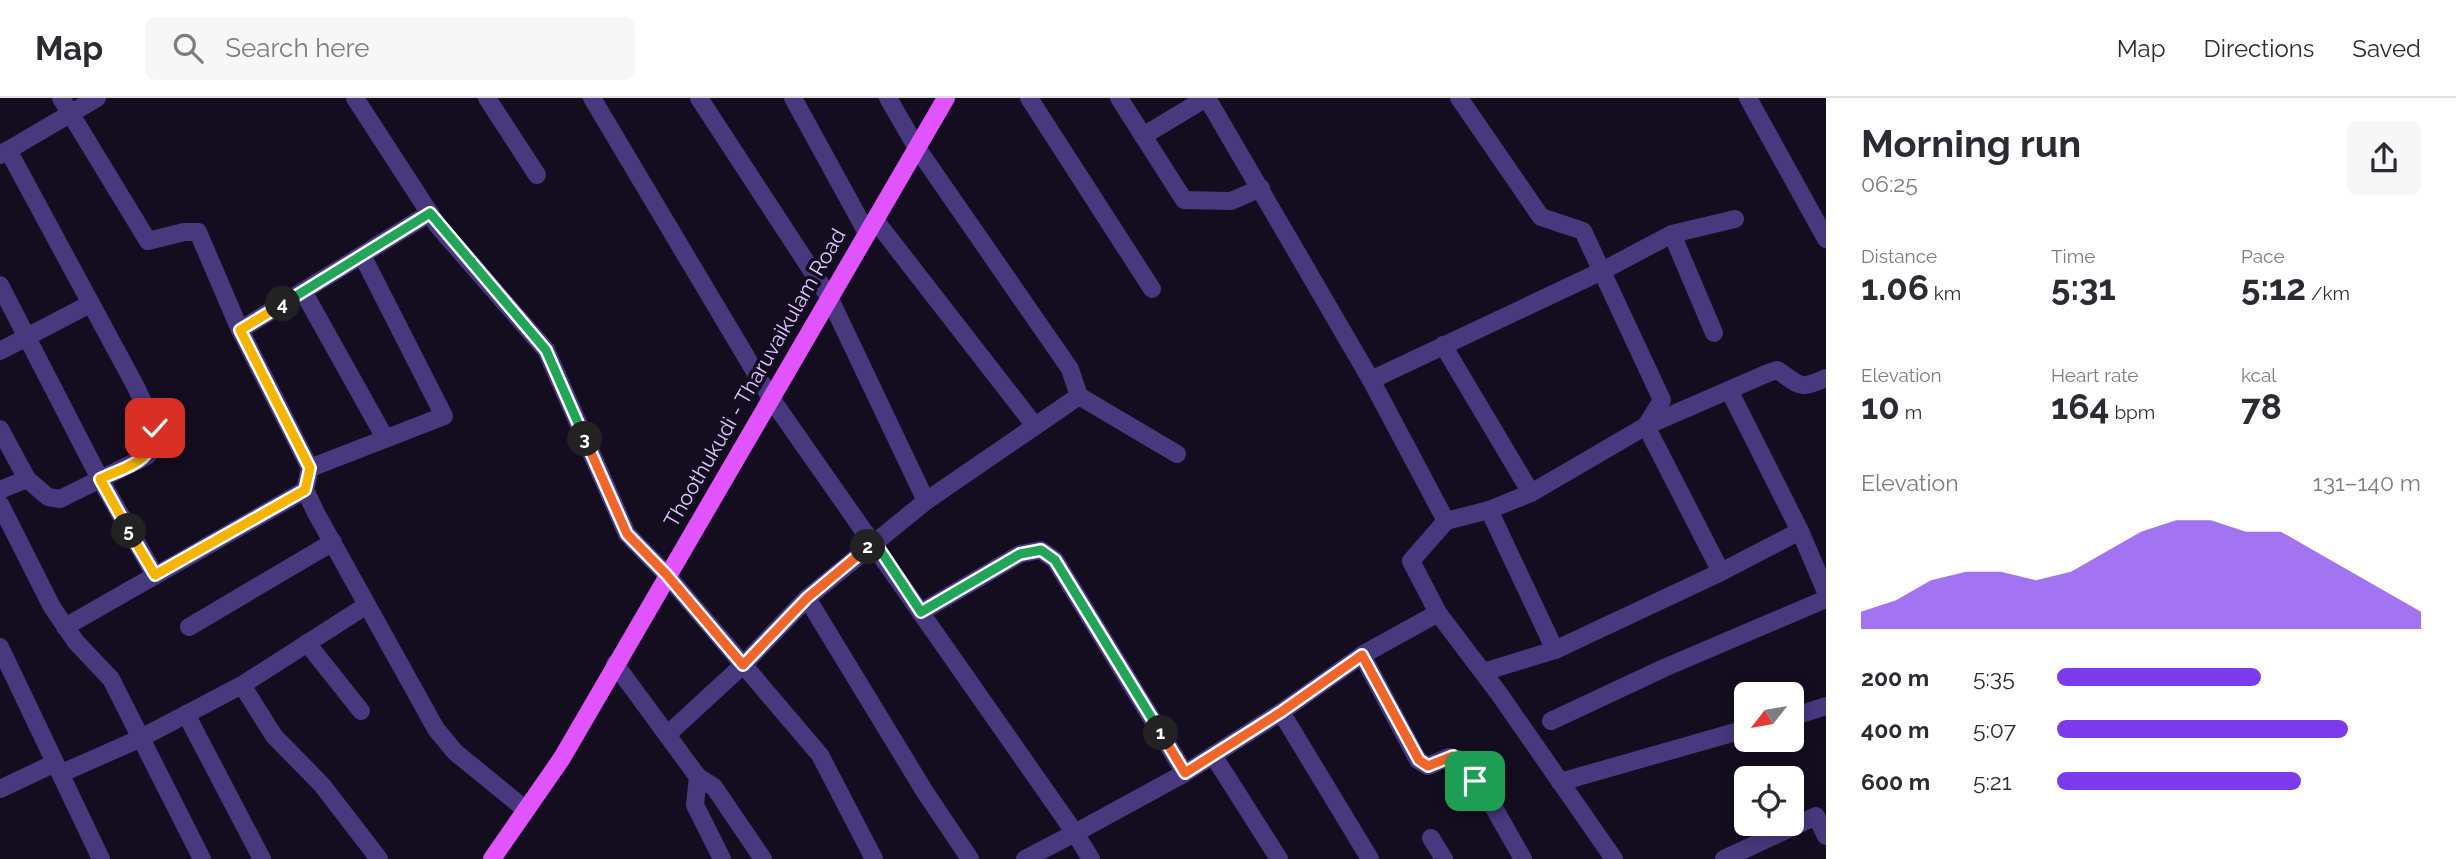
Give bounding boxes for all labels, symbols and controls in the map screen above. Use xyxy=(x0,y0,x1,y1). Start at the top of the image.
search box xyxy=(145,17,635,80)
text: Map xyxy=(35,29,103,68)
icon: search xyxy=(169,29,207,67)
text: Search here xyxy=(225,33,370,63)
text: Map xyxy=(2117,34,2166,63)
text: Directions xyxy=(2204,34,2314,63)
text: Saved xyxy=(2352,34,2421,63)
text: Morning run xyxy=(1861,121,2081,166)
button: share xyxy=(2347,121,2421,195)
text: 06:25 xyxy=(1861,170,1918,197)
street label: Thoothukudi - Tharuvaikulam Road xyxy=(659,224,851,532)
text: Distance xyxy=(1861,245,1937,267)
text: Time xyxy=(2051,245,2095,267)
text: Pace xyxy=(2241,245,2285,267)
text: 1.06 xyxy=(1861,267,1929,308)
text: 5:31 xyxy=(2051,267,2116,308)
text: 5:12 xyxy=(2241,267,2306,308)
text: km xyxy=(1929,282,1961,304)
text: /km xyxy=(2306,282,2350,304)
pin: 4 xyxy=(266,286,300,322)
text: 4 xyxy=(277,292,288,314)
text: Elevation xyxy=(1861,364,1942,386)
text: Heart rate xyxy=(2051,364,2139,386)
text: kcal xyxy=(2241,364,2277,386)
text: 10 xyxy=(1861,386,1900,427)
text: 164 xyxy=(2051,386,2110,427)
text: 78 xyxy=(2241,386,2282,427)
pin xyxy=(125,398,185,458)
text: m xyxy=(1900,401,1922,423)
text: bpm xyxy=(2110,401,2155,423)
icon: check xyxy=(136,409,174,447)
pin: 3 xyxy=(568,422,602,456)
text: 3 xyxy=(579,427,590,449)
text: Elevation xyxy=(1861,469,1959,496)
text: 131–140 m xyxy=(2313,469,2421,496)
pin: 5 xyxy=(111,514,146,548)
text: 5 xyxy=(123,519,134,541)
pin: 2 xyxy=(850,530,886,564)
text: 2 xyxy=(862,535,873,557)
text: 200 m xyxy=(1861,664,1929,691)
text: 5:35 xyxy=(1973,664,2015,691)
north arrow xyxy=(1734,682,1804,752)
map controls xyxy=(1734,682,1804,836)
pin: 1 xyxy=(1144,716,1178,750)
text: 400 m xyxy=(1861,716,1929,743)
text: 5:07 xyxy=(1973,716,2016,743)
text: 1 xyxy=(1156,721,1165,743)
pin xyxy=(1445,751,1505,811)
icon: arrive xyxy=(1456,762,1494,800)
button: locate xyxy=(1734,766,1804,836)
text: 600 m xyxy=(1861,768,1930,795)
text: 5:21 xyxy=(1973,768,2012,795)

